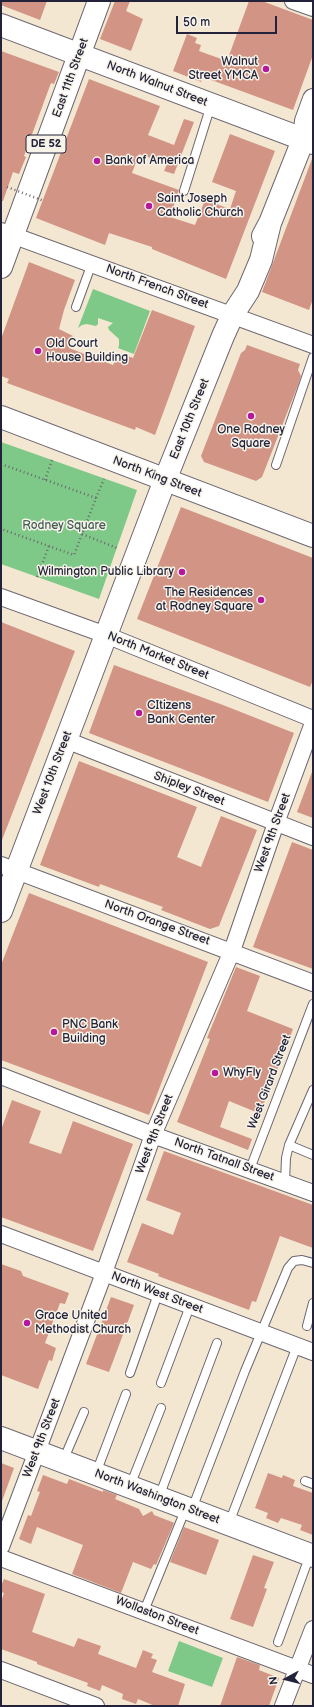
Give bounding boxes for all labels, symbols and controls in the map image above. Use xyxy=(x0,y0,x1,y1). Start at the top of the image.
scale bar xyxy=(178,8,279,34)
text: 50 m xyxy=(183,15,210,30)
street label: East 11th Street xyxy=(50,36,92,120)
place label: Walnut Street YMCA xyxy=(189,55,258,83)
street label: North Walnut Street xyxy=(105,58,209,110)
marker: Walnut Street YMCA xyxy=(261,64,271,74)
road number: DE 52 xyxy=(26,135,66,153)
place label: Bank of America xyxy=(105,154,194,168)
marker: Bank of America xyxy=(92,156,102,166)
place label: Saint Joseph Catholic Church xyxy=(157,192,243,220)
marker: Saint Joseph Catholic Church xyxy=(144,201,154,211)
street label: North French Street xyxy=(104,262,210,312)
place label: Old Court House Building xyxy=(46,337,128,365)
marker: Old Court House Building xyxy=(33,346,43,356)
street label: East 10th Street xyxy=(167,377,213,461)
marker: One Rodney Square xyxy=(246,411,256,421)
place label: One Rodney Square xyxy=(217,423,285,451)
street label: North King Street xyxy=(110,453,204,501)
park label: Rodney Square xyxy=(22,519,106,533)
place label: Wilmington Public Library xyxy=(38,565,174,579)
marker: Wilmington Public Library xyxy=(177,567,187,577)
place label: The Residences at Rodney Square xyxy=(156,586,253,614)
marker: The Residences at Rodney Square xyxy=(256,595,266,605)
street label: North Market Street xyxy=(105,629,211,683)
place label: CItizens Bank Center xyxy=(147,699,215,727)
marker: CItizens Bank Center xyxy=(134,708,144,718)
street label: West 10th Street xyxy=(30,729,76,817)
street label: Shipley Street xyxy=(151,769,227,809)
street label: West 9th Street xyxy=(252,791,294,875)
street label: North Orange Street xyxy=(102,897,212,949)
place label: PNC Bank Building xyxy=(62,1018,118,1046)
marker: PNC Bank Building xyxy=(49,1027,59,1037)
street label: West Girard Street xyxy=(245,1033,295,1131)
place label: WhyFly xyxy=(223,1066,261,1080)
marker: WhyFly xyxy=(210,1068,220,1078)
street label: West 9th Street xyxy=(133,1092,177,1176)
street label: North Tatnall Street xyxy=(172,1135,276,1185)
street label: North West Street xyxy=(109,1269,205,1317)
place label: Grace United Methodist Church xyxy=(35,1309,131,1337)
marker: Grace United Methodist Church xyxy=(22,1318,32,1328)
street label: West 9th Street xyxy=(20,1396,64,1480)
street label: North Washington Street xyxy=(92,1466,222,1528)
street label: Wollaston Street xyxy=(113,1593,201,1639)
north arrow xyxy=(266,1659,306,1699)
text: N xyxy=(267,1676,281,1685)

